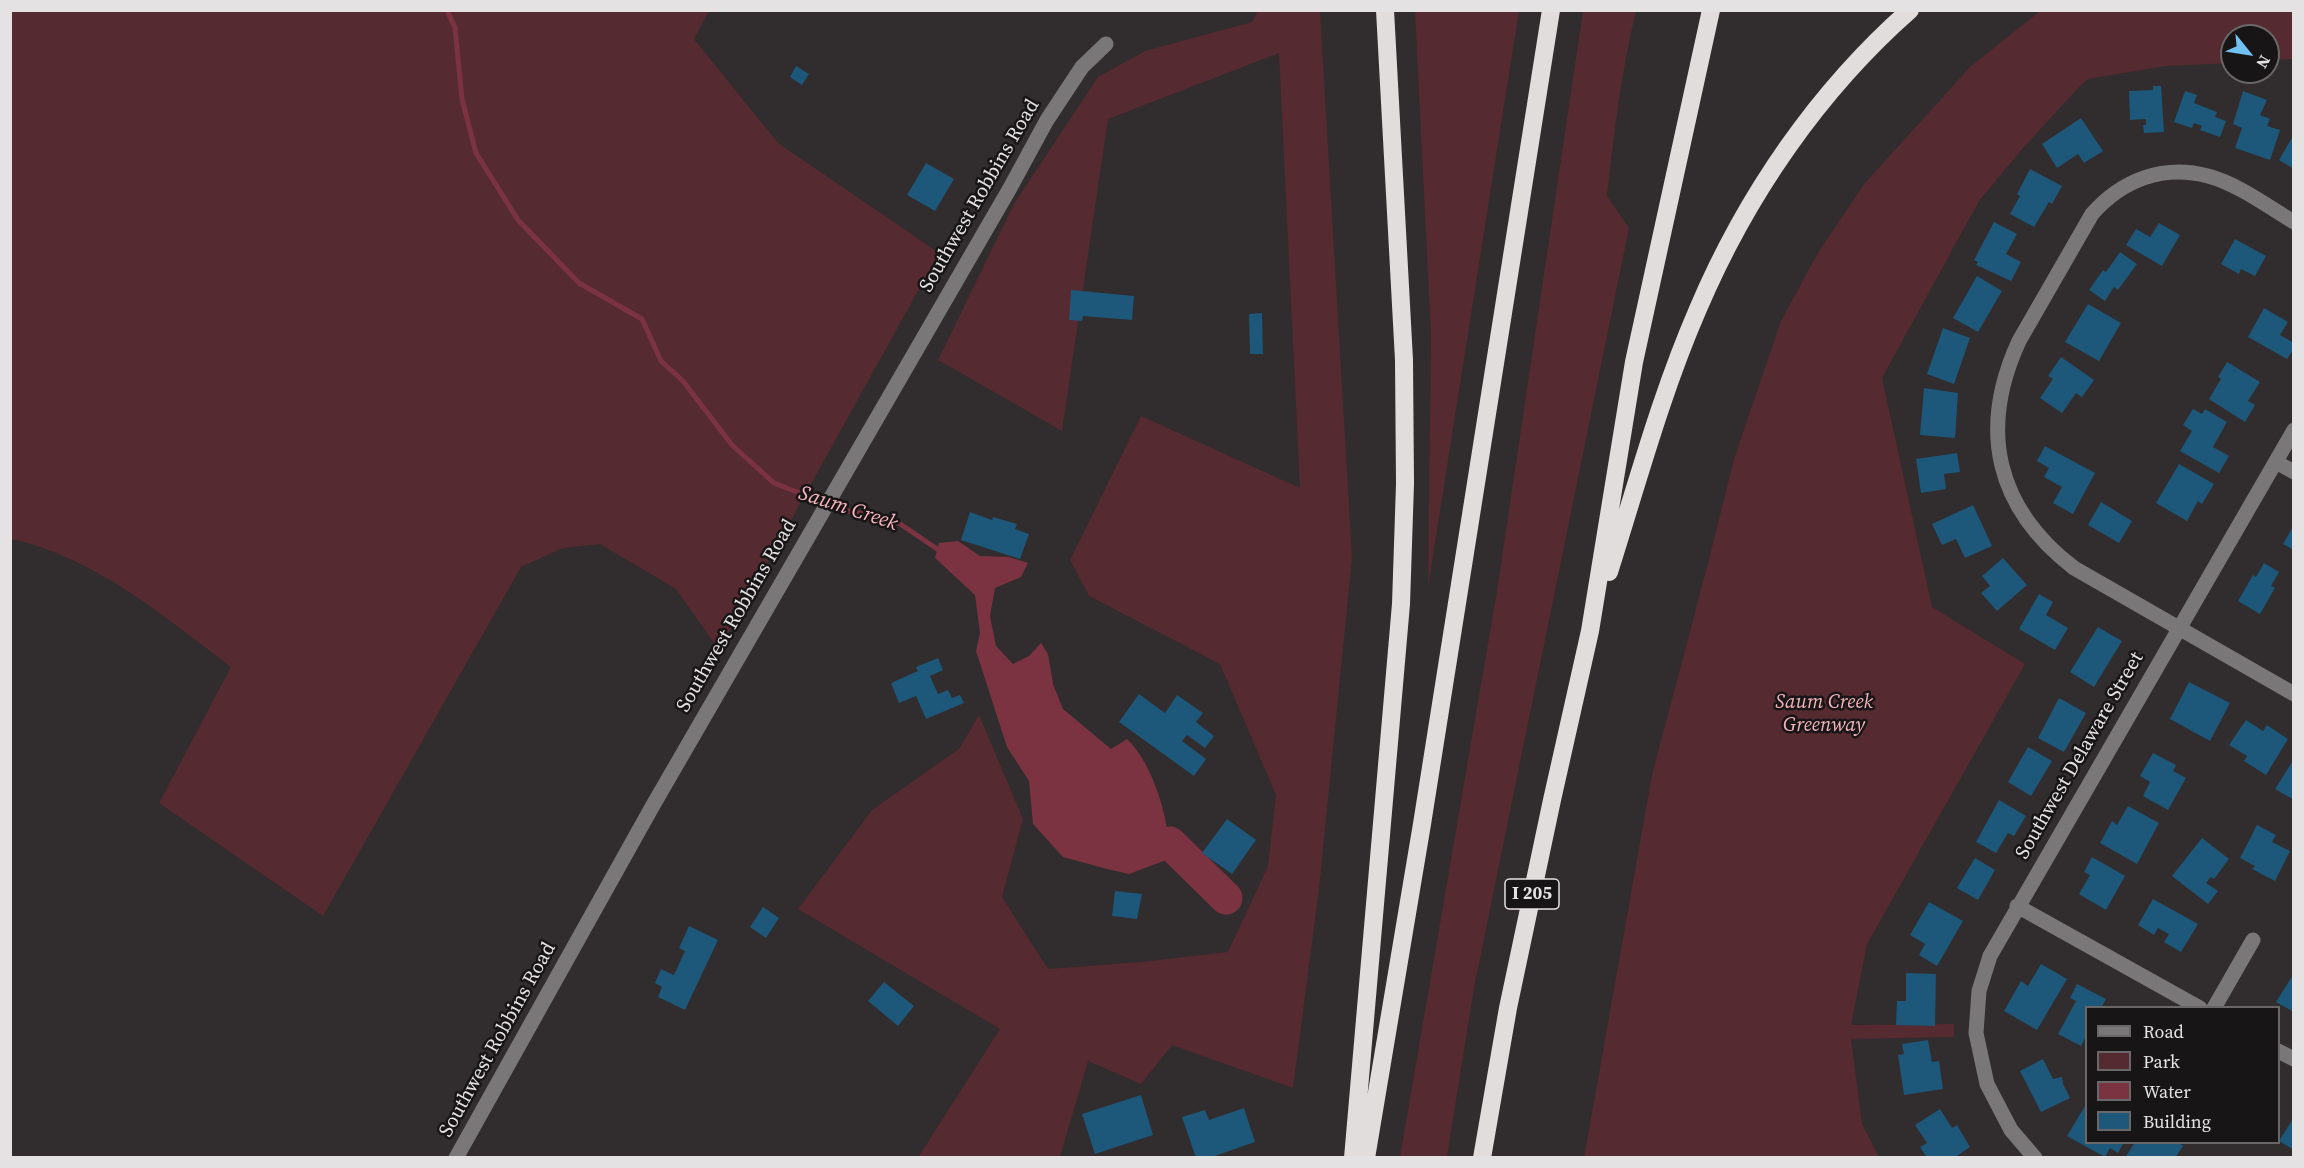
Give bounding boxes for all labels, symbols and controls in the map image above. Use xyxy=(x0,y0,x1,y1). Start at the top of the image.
north arrow xyxy=(2220,24,2280,84)
text: N xyxy=(2251,51,2276,73)
street label: Southwest Robbins Road xyxy=(915,95,1045,297)
water label: Saum Creek xyxy=(795,481,901,537)
street label: Southwest Robbins Road xyxy=(672,515,802,717)
street label: Southwest Delaware Street xyxy=(2011,648,2149,864)
park label: Saum Creek Greenway xyxy=(1775,691,1873,738)
road number: I 205 xyxy=(1505,879,1559,909)
street label: Southwest Robbins Road xyxy=(434,939,562,1141)
legend xyxy=(2085,1006,2280,1144)
text: Road xyxy=(2143,1019,2184,1044)
text: Park xyxy=(2143,1049,2180,1074)
text: Water xyxy=(2143,1079,2191,1104)
text: Building xyxy=(2143,1109,2211,1134)

